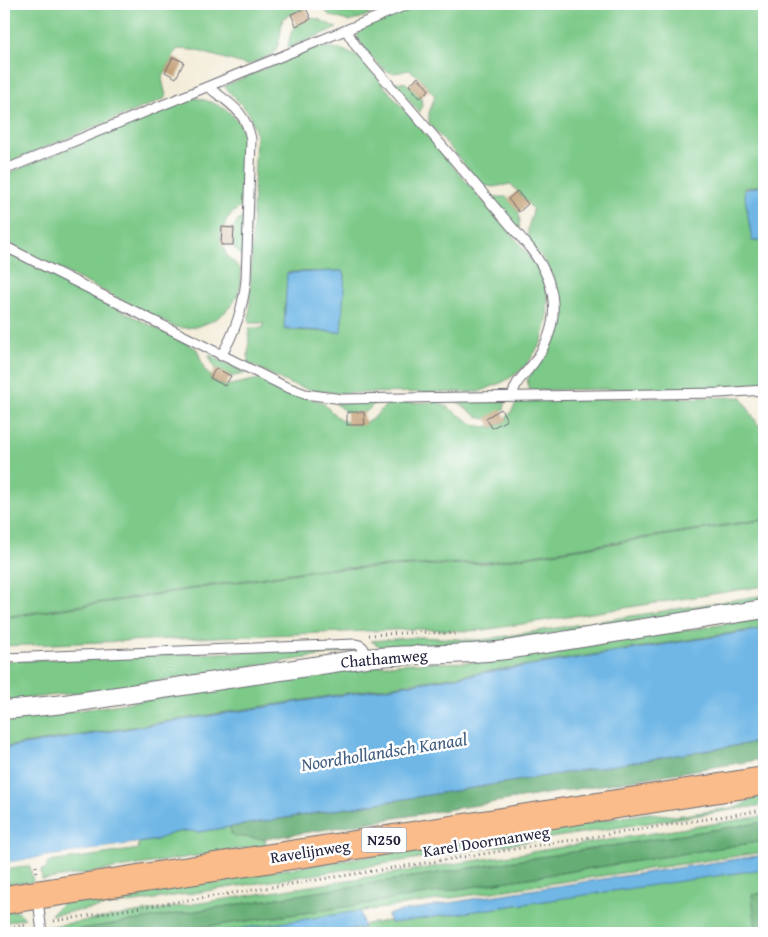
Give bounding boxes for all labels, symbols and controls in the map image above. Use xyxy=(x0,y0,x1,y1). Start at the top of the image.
street label: Chathamweg xyxy=(340,642,428,674)
water label: Noordhollandsch Kanaal xyxy=(298,725,469,778)
street label: Karel Doormanweg xyxy=(421,819,551,863)
road number: N250 xyxy=(362,828,406,852)
street label: Ravelijnweg xyxy=(268,833,352,869)

